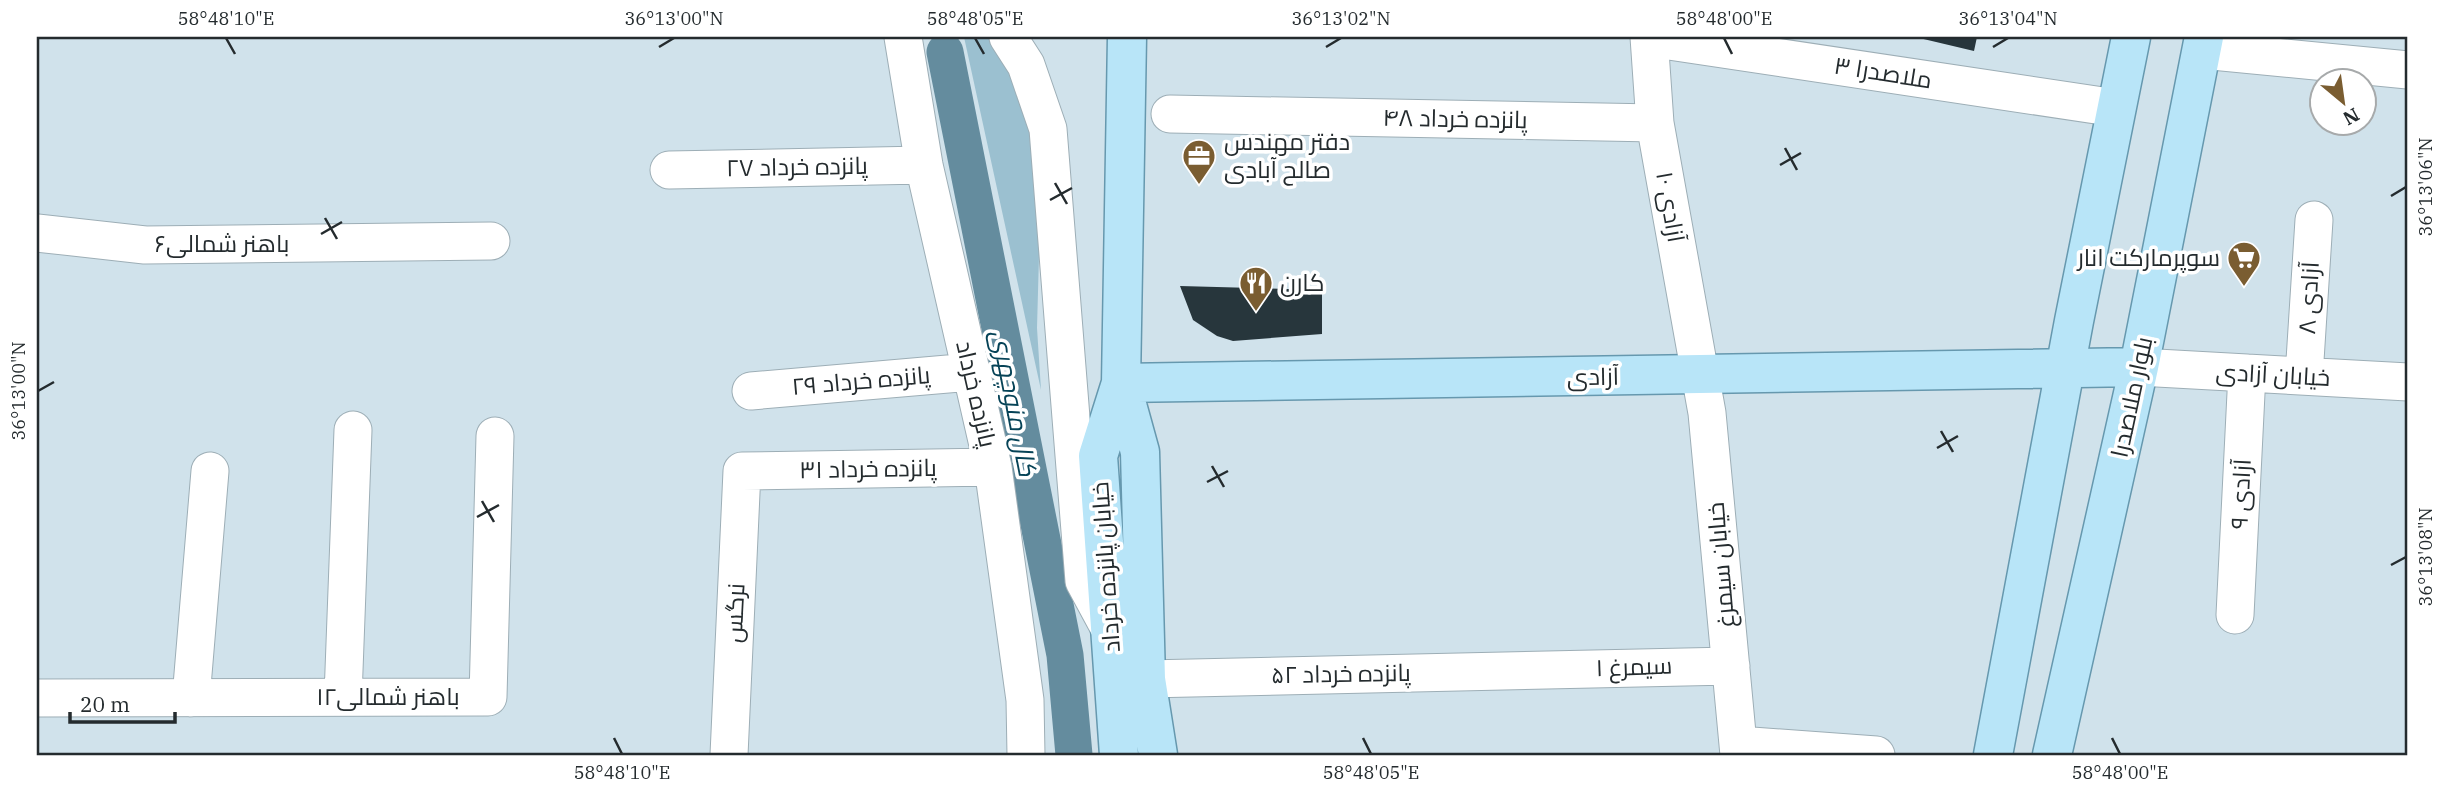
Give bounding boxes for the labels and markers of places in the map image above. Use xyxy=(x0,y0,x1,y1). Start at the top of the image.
place label: دفتر مهندس صالح آبادی xyxy=(1224,125,1350,186)
office icon: دفتر مهندس صالح آبادی xyxy=(1180,137,1218,186)
supermarket icon: سوپرمارکت انار xyxy=(2225,239,2263,288)
place label: سوپرمارکت انار xyxy=(2075,241,2220,274)
restaurant icon: کارن xyxy=(1237,264,1275,313)
place label: کارن xyxy=(1280,266,1324,298)

